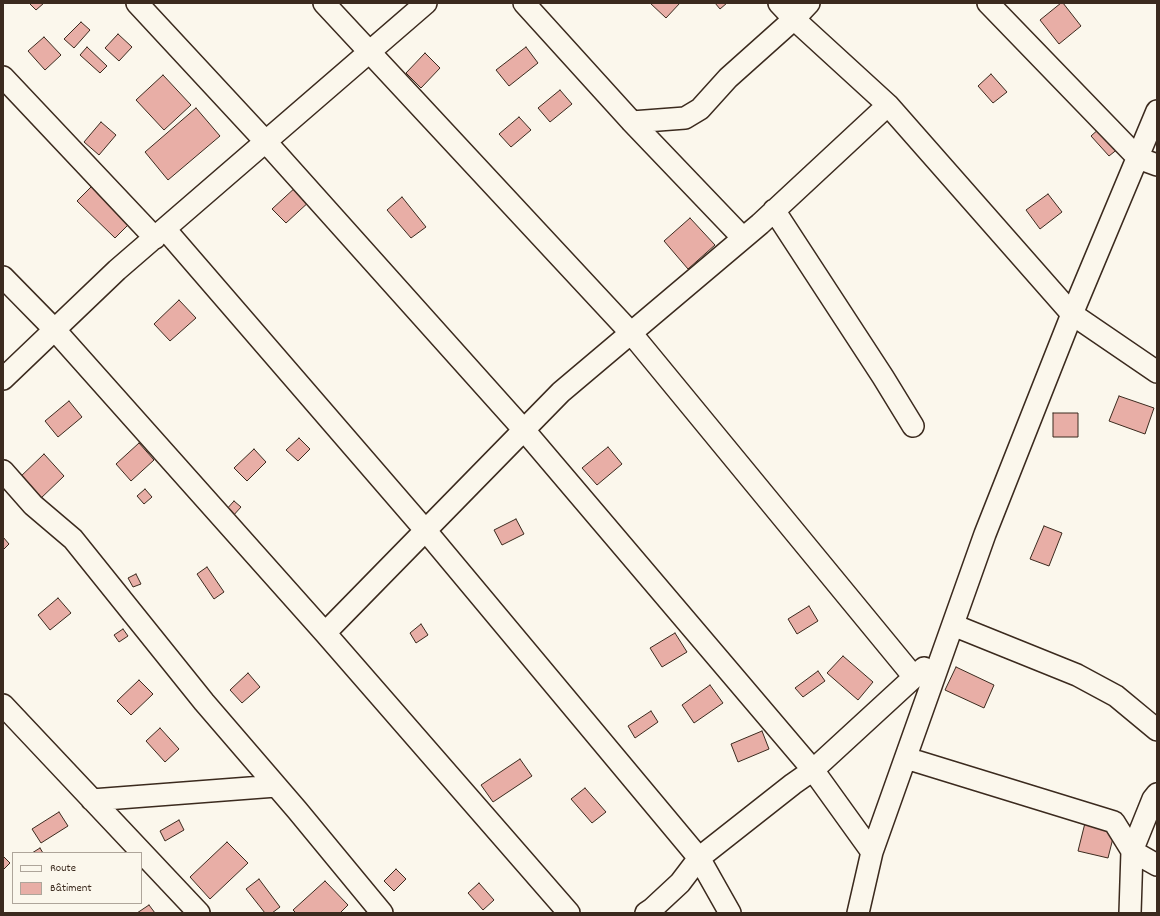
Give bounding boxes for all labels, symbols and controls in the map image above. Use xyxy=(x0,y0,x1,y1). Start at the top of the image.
legend xyxy=(12,852,142,904)
text: Route xyxy=(50,860,76,877)
text: Bâtiment xyxy=(50,880,92,897)

